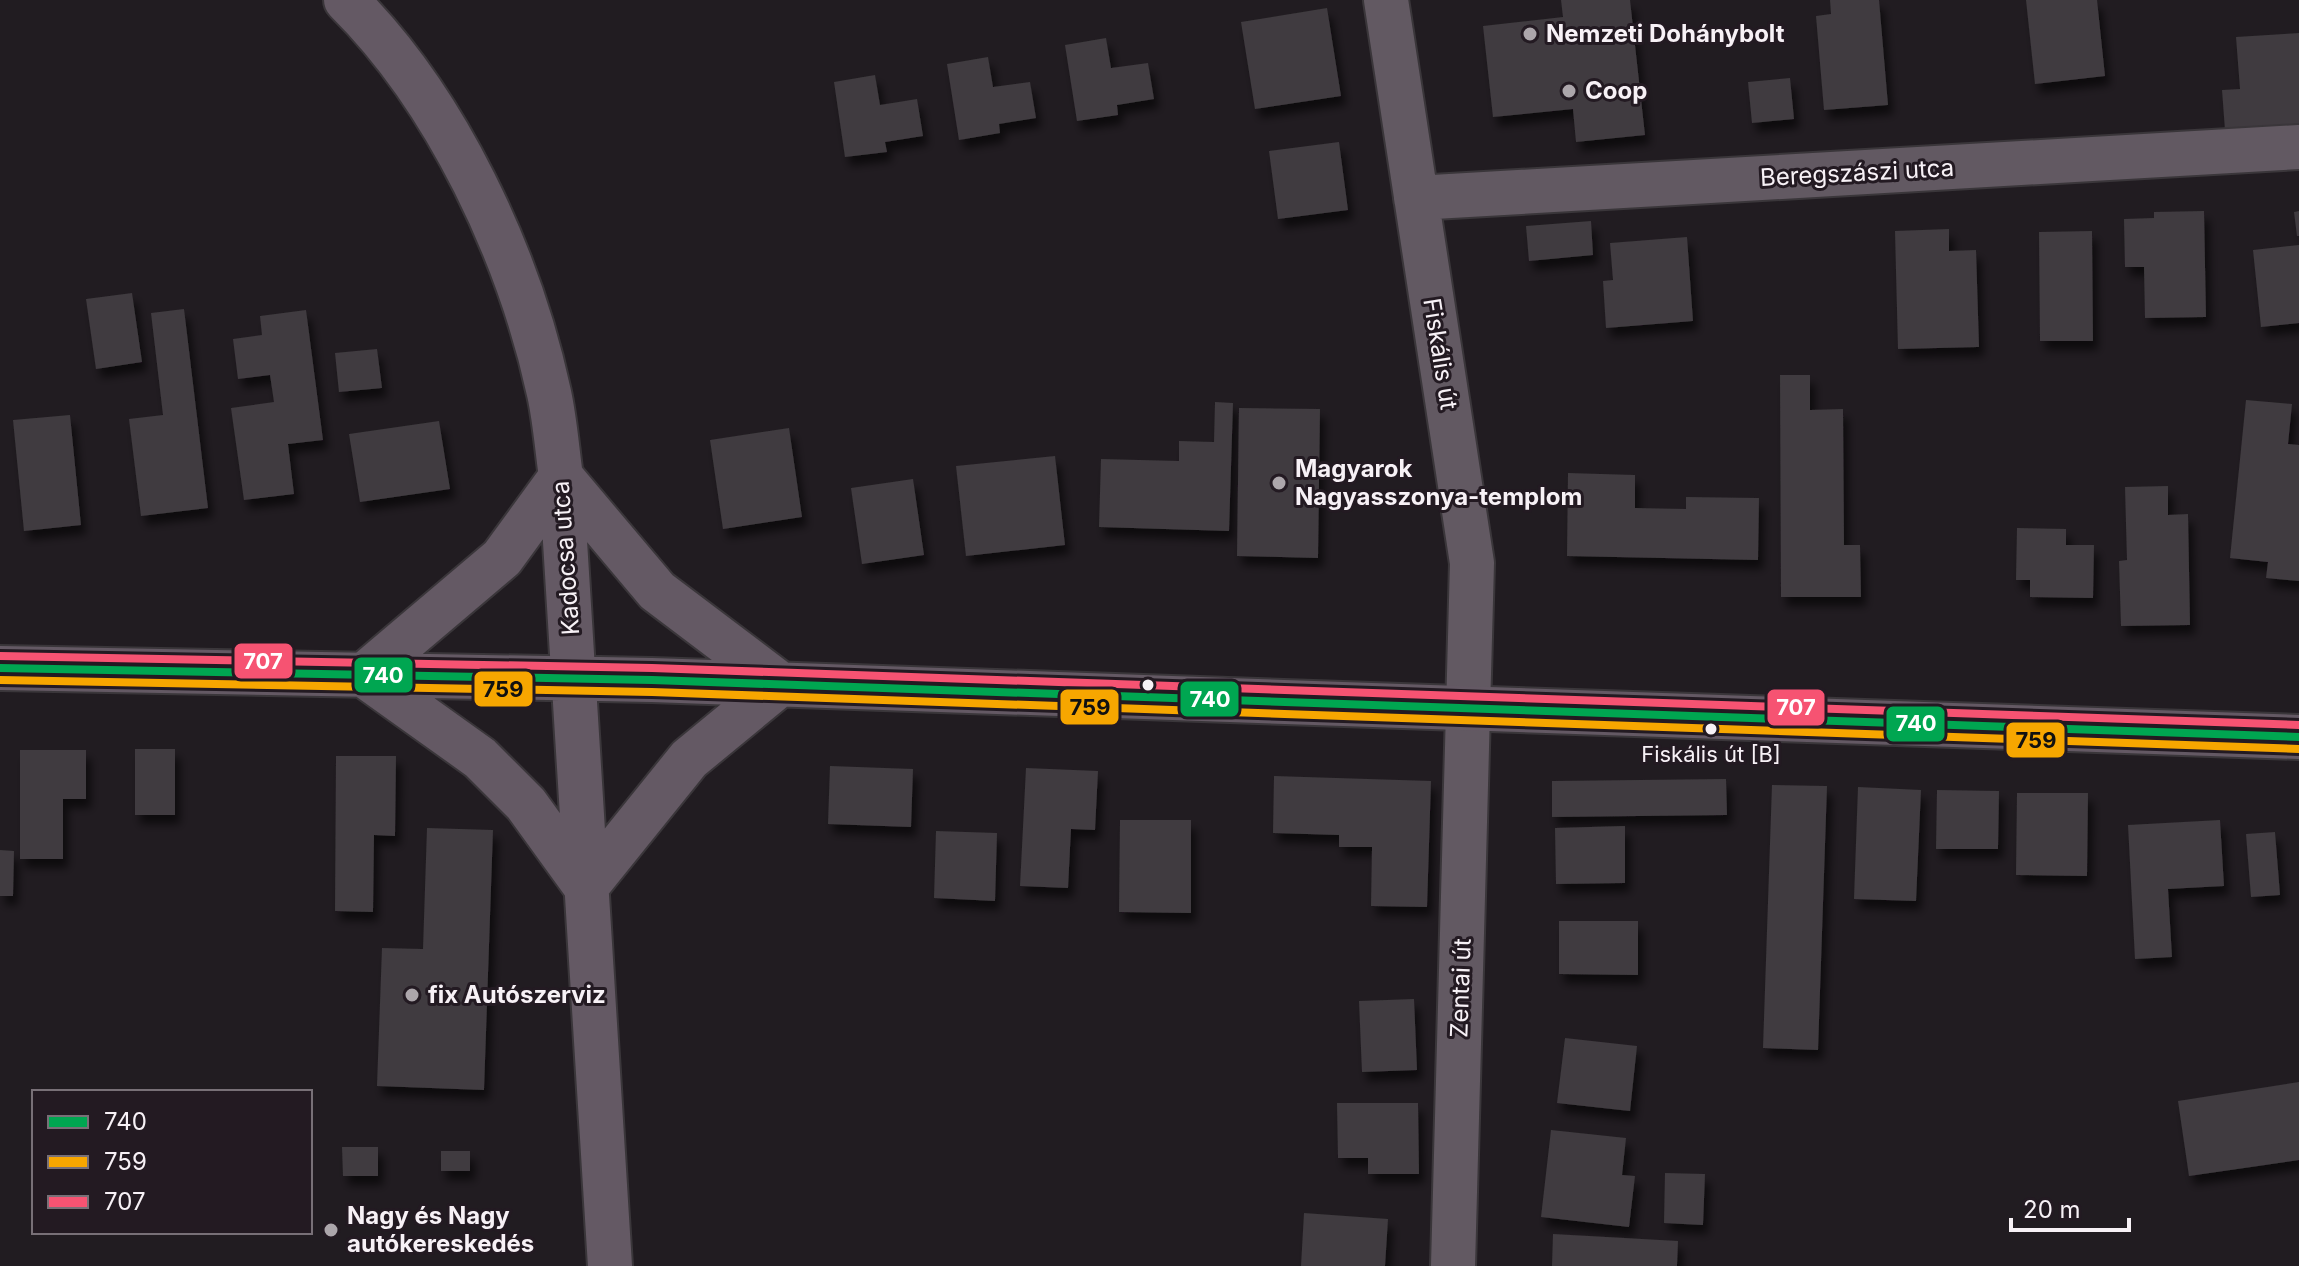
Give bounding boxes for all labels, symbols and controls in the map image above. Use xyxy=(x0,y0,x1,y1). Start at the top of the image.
place label: Nemzeti Dohánybolt xyxy=(1546,19,1785,48)
marker: Nemzeti Dohánybolt xyxy=(1521,25,1539,43)
place label: Coop xyxy=(1585,76,1647,105)
marker: Coop xyxy=(1560,82,1578,100)
street label: Beregszászi utca xyxy=(1759,153,1955,192)
street label: Fiskális út xyxy=(1417,296,1464,412)
place label: Magyarok Nagyasszonya-templom xyxy=(1295,454,1582,511)
marker: Magyarok Nagyasszonya-templom xyxy=(1270,474,1288,492)
street label: Kadocsa utca xyxy=(546,480,585,636)
line badge: 707 xyxy=(233,642,294,680)
text: 707 xyxy=(243,648,283,674)
line badge: 740 xyxy=(353,656,414,694)
text: 740 xyxy=(362,662,404,688)
line badge: 759 xyxy=(473,670,534,708)
text: 759 xyxy=(483,676,523,702)
unlabelled marker xyxy=(1140,677,1156,693)
line badge: 740 xyxy=(1179,680,1240,718)
text: 740 xyxy=(1189,686,1231,712)
line badge: 759 xyxy=(1059,688,1120,726)
line badge: 707 xyxy=(1766,688,1826,727)
text: 759 xyxy=(1070,694,1110,720)
text: 707 xyxy=(1776,694,1816,720)
line badge: 740 xyxy=(1885,705,1946,743)
text: 740 xyxy=(1895,710,1937,736)
marker: Fiskális út [B] xyxy=(1703,721,1719,737)
line badge: 759 xyxy=(2005,721,2066,759)
text: 759 xyxy=(2016,727,2056,753)
place label: Fiskális út [B] xyxy=(1641,741,1781,767)
street label: Zentai út xyxy=(1444,938,1477,1038)
place label: fix Autószerviz xyxy=(428,980,606,1009)
marker: fix Autószerviz xyxy=(403,986,421,1004)
legend xyxy=(32,1090,312,1234)
text: 740 xyxy=(104,1107,147,1136)
text: 759 xyxy=(104,1147,147,1176)
scale bar xyxy=(2011,1182,2129,1232)
text: 707 xyxy=(104,1187,145,1216)
text: 20 m xyxy=(2023,1195,2081,1224)
place label: Nagy és Nagy autókereskedés xyxy=(347,1201,534,1258)
marker: Nagy és Nagy autókereskedés xyxy=(322,1221,340,1239)

